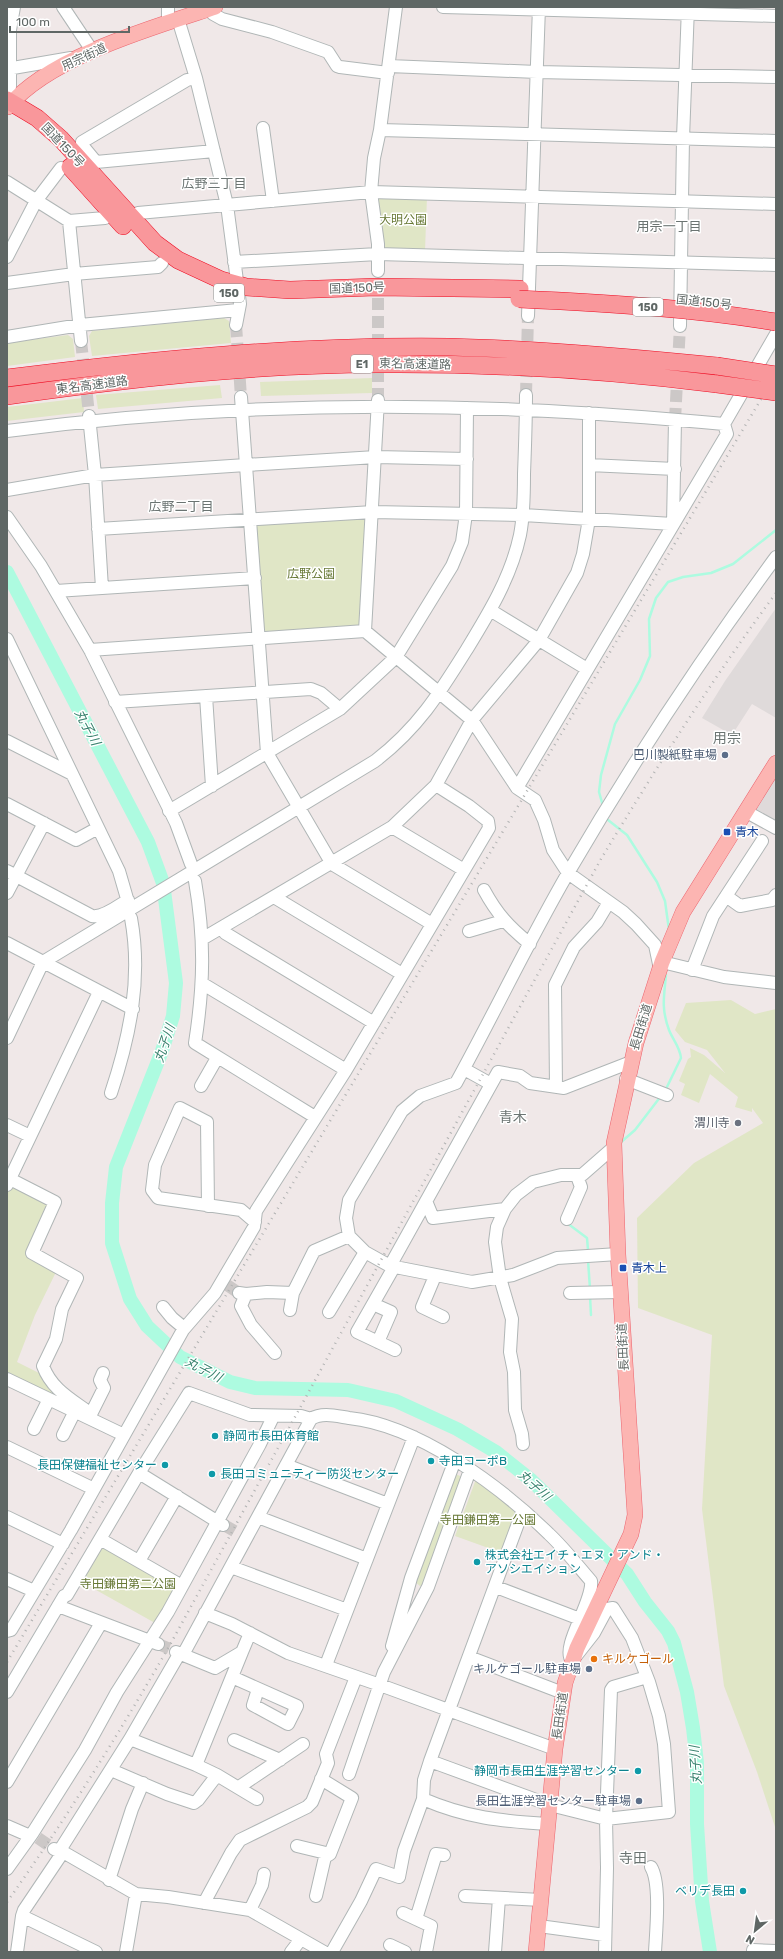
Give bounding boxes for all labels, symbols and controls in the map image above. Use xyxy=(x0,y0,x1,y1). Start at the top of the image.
scale bar xyxy=(10,8,129,34)
text: 100 m xyxy=(16,15,50,29)
street label: 用宗街道 xyxy=(59,41,109,73)
street label: 国道150号 xyxy=(39,120,87,170)
district label: 広野三丁目 xyxy=(181,176,247,191)
park label: 大明公園 xyxy=(379,213,427,227)
district label: 用宗一丁目 xyxy=(636,219,702,234)
street label: 国道150号 xyxy=(329,280,385,296)
road number: 150 xyxy=(214,284,244,302)
street label: 国道150号 xyxy=(675,292,733,312)
road number: 150 xyxy=(633,298,663,316)
road number: E1 xyxy=(351,355,373,373)
street label: 東名高速道路 xyxy=(379,356,451,372)
street label: 東名高速道路 xyxy=(55,374,129,396)
district label: 広野二丁目 xyxy=(148,499,214,514)
park label: 広野公園 xyxy=(287,567,335,581)
water label: 丸子川 xyxy=(72,706,104,750)
district label: 用宗 xyxy=(713,730,741,747)
place label: 巴川製紙駐車場 xyxy=(633,748,717,762)
marker: 巴川製紙駐車場 xyxy=(720,750,730,760)
place label: 青木 xyxy=(735,825,759,839)
marker: 青木 xyxy=(722,827,732,837)
street label: 長田街道 xyxy=(627,1002,655,1052)
water label: 丸子川 xyxy=(151,1020,179,1064)
district label: 青木 xyxy=(499,1109,527,1126)
place label: 渭川寺 xyxy=(694,1116,730,1130)
marker: 渭川寺 xyxy=(733,1118,743,1128)
place label: 青木上 xyxy=(631,1261,667,1275)
marker: 青木上 xyxy=(618,1263,628,1273)
street label: 長田街道 xyxy=(615,1323,631,1371)
water label: 丸子川 xyxy=(183,1354,226,1386)
place label: 静岡市長田体育館 xyxy=(223,1429,319,1443)
marker: 静岡市長田体育館 xyxy=(210,1431,220,1441)
place label: 寺田コーポB xyxy=(439,1454,507,1468)
marker: 寺田コーポB xyxy=(426,1456,436,1466)
place label: 長田保健福祉センター xyxy=(37,1458,157,1472)
marker: 長田保健福祉センター xyxy=(160,1460,170,1470)
place label: 長田コミュニティー防災センター xyxy=(220,1467,399,1481)
water label: 丸子川 xyxy=(515,1467,556,1505)
marker: 長田コミュニティー防災センター xyxy=(207,1469,217,1479)
park label: 寺田鎌田第一公園 xyxy=(440,1513,536,1527)
place label: 株式会社エイチ・エヌ・アンド・ アソシエイション xyxy=(485,1548,665,1576)
marker: 株式会社エイチ・エヌ・アンド・ アソシエイション xyxy=(472,1557,482,1567)
park label: 寺田鎌田第二公園 xyxy=(80,1577,176,1591)
place label: キルケゴール xyxy=(602,1652,674,1666)
marker: キルケゴール xyxy=(589,1654,599,1664)
place label: キルケゴール駐車場 xyxy=(473,1662,581,1676)
marker: キルケゴール駐車場 xyxy=(584,1664,594,1674)
street label: 長田街道 xyxy=(550,1691,570,1741)
water label: 丸子川 xyxy=(687,1743,704,1785)
place label: 静岡市長田生涯学習センター xyxy=(474,1764,630,1778)
marker: 静岡市長田生涯学習センター xyxy=(633,1766,643,1776)
place label: 長田生涯学習センター駐車場 xyxy=(475,1794,631,1808)
marker: 長田生涯学習センター駐車場 xyxy=(634,1796,644,1806)
district label: 寺田 xyxy=(619,1850,647,1867)
place label: ベリデ長田 xyxy=(675,1884,735,1898)
marker: ベリデ長田 xyxy=(738,1886,748,1896)
north arrow xyxy=(735,1911,775,1951)
text: N xyxy=(744,1932,757,1947)

